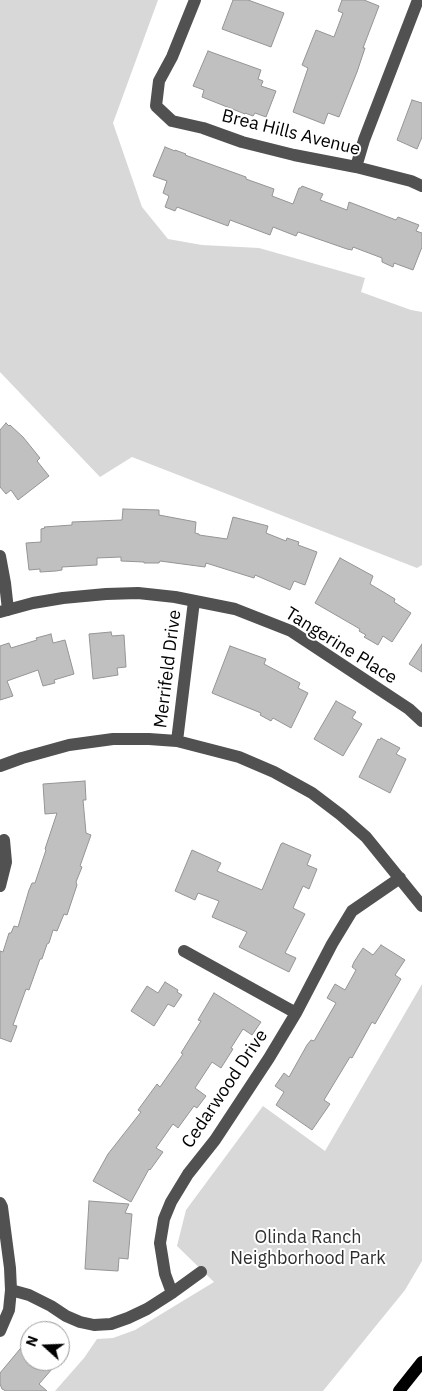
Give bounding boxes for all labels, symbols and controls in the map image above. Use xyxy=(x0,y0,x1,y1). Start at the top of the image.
street label: Brea Hills Avenue xyxy=(219,105,363,161)
street label: Tangerine Place xyxy=(281,603,401,689)
street label: Merrifeld Drive xyxy=(150,609,186,729)
street label: Cedarwood Drive xyxy=(177,1026,273,1152)
park label: Olinda Ranch Neighborhood Park xyxy=(230,1227,386,1270)
north arrow xyxy=(20,1321,70,1371)
text: N xyxy=(22,1333,42,1349)

